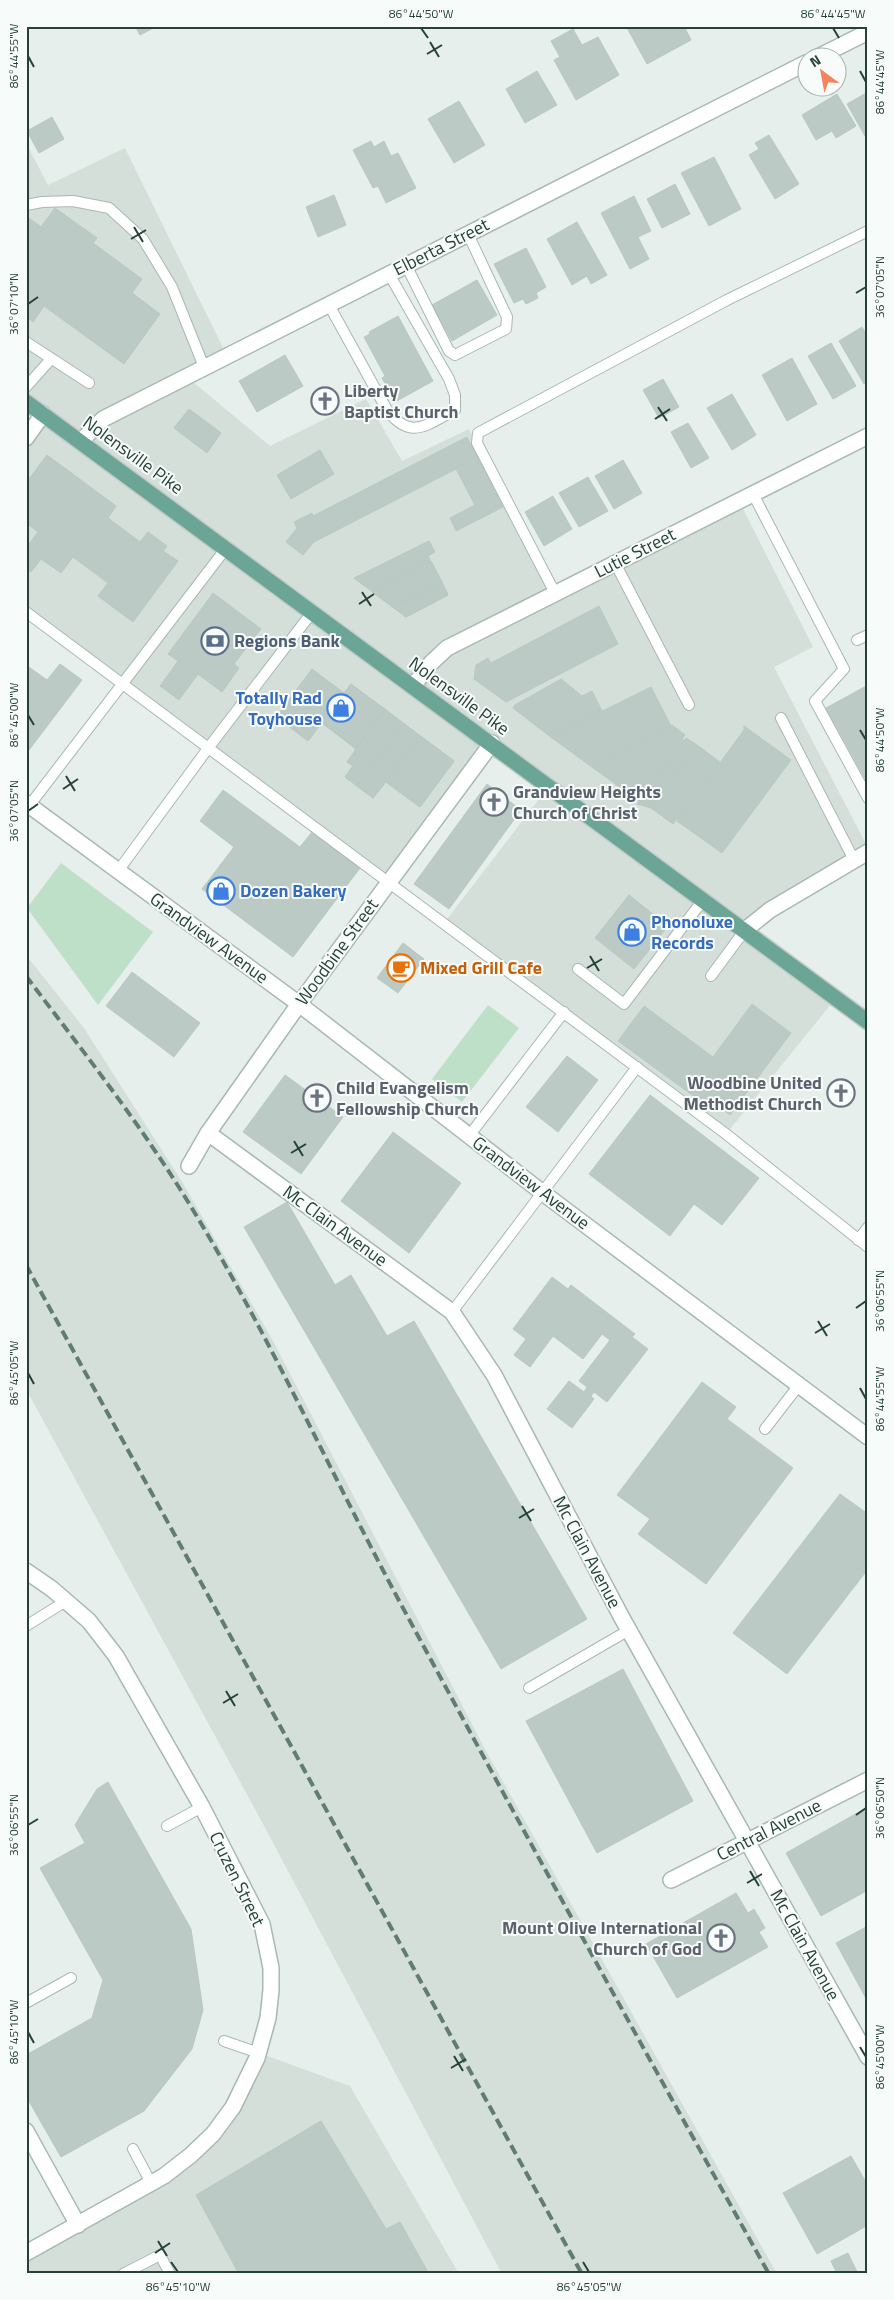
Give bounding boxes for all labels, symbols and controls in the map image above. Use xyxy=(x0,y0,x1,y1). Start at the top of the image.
text: 86°44'50"W xyxy=(389,4,454,23)
text: 86°44'45"W xyxy=(801,4,866,23)
text: 86°44'55"W xyxy=(4,23,23,88)
north arrow xyxy=(796,48,846,98)
text: N xyxy=(805,49,825,72)
text: 86°44'45"W xyxy=(870,49,889,114)
street label: Elberta Street xyxy=(388,210,494,282)
text: 36°07'05"N xyxy=(870,256,889,318)
text: 36°07'10"N xyxy=(4,273,23,335)
place label: Liberty Baptist Church xyxy=(344,377,459,425)
church icon: Liberty Baptist Church xyxy=(310,386,340,416)
street label: Nolensville Pike xyxy=(77,409,189,500)
street label: Lutie Street xyxy=(590,520,681,585)
bank icon: Regions Bank xyxy=(200,626,230,656)
place label: Regions Bank xyxy=(234,627,341,654)
street label: Nolensville Pike xyxy=(403,650,515,741)
text: 86°45'00"W xyxy=(4,682,23,747)
place label: Totally Rad Toyhouse xyxy=(236,684,322,732)
shop icon: Totally Rad Toyhouse xyxy=(326,693,356,723)
text: 86°44'50"W xyxy=(870,707,889,772)
place label: Grandview Heights Church of Christ xyxy=(513,778,661,826)
text: 36°07'05"N xyxy=(4,780,23,842)
church icon: Grandview Heights Church of Christ xyxy=(479,787,509,817)
shop icon: Dozen Bakery xyxy=(206,876,236,906)
place label: Dozen Bakery xyxy=(240,877,346,904)
street label: Grandview Avenue xyxy=(144,885,274,990)
street label: Woodbine Street xyxy=(288,892,385,1011)
place label: Phonoluxe Records xyxy=(651,908,733,956)
shop icon: Phonoluxe Records xyxy=(617,917,647,947)
cafe icon: Mixed Grill Cafe xyxy=(386,953,416,983)
place label: Mixed Grill Cafe xyxy=(420,954,542,981)
place label: Woodbine United Methodist Church xyxy=(684,1069,822,1117)
place label: Child Evangelism Fellowship Church xyxy=(336,1074,479,1122)
church icon: Woodbine United Methodist Church xyxy=(826,1078,856,1108)
church icon: Child Evangelism Fellowship Church xyxy=(302,1083,332,1113)
street label: Grandview Avenue xyxy=(467,1129,596,1236)
street label: Mc Clain Avenue xyxy=(277,1178,393,1273)
text: 36°06'55"N xyxy=(870,1270,889,1332)
text: 86°45'05"W xyxy=(4,1340,23,1405)
text: 86°44'55"W xyxy=(870,1366,889,1431)
street label: Mc Clain Avenue xyxy=(546,1491,628,1613)
text: 36°06'50"N xyxy=(870,1777,889,1839)
street label: Central Avenue xyxy=(712,1792,826,1868)
text: 36°06'55"N xyxy=(4,1794,23,1856)
street label: Cruzen Street xyxy=(203,1827,272,1931)
street label: Mc Clain Avenue xyxy=(764,1884,847,2005)
place label: Mount Olive International Church of God xyxy=(502,1914,702,1962)
church icon: Mount Olive International Church of God xyxy=(706,1923,736,1953)
text: 86°45'10"W xyxy=(4,1999,23,2064)
text: 86°45'00"W xyxy=(870,2024,889,2089)
text: 86°45'10"W xyxy=(146,2277,211,2296)
text: 86°45'05"W xyxy=(557,2277,622,2296)

